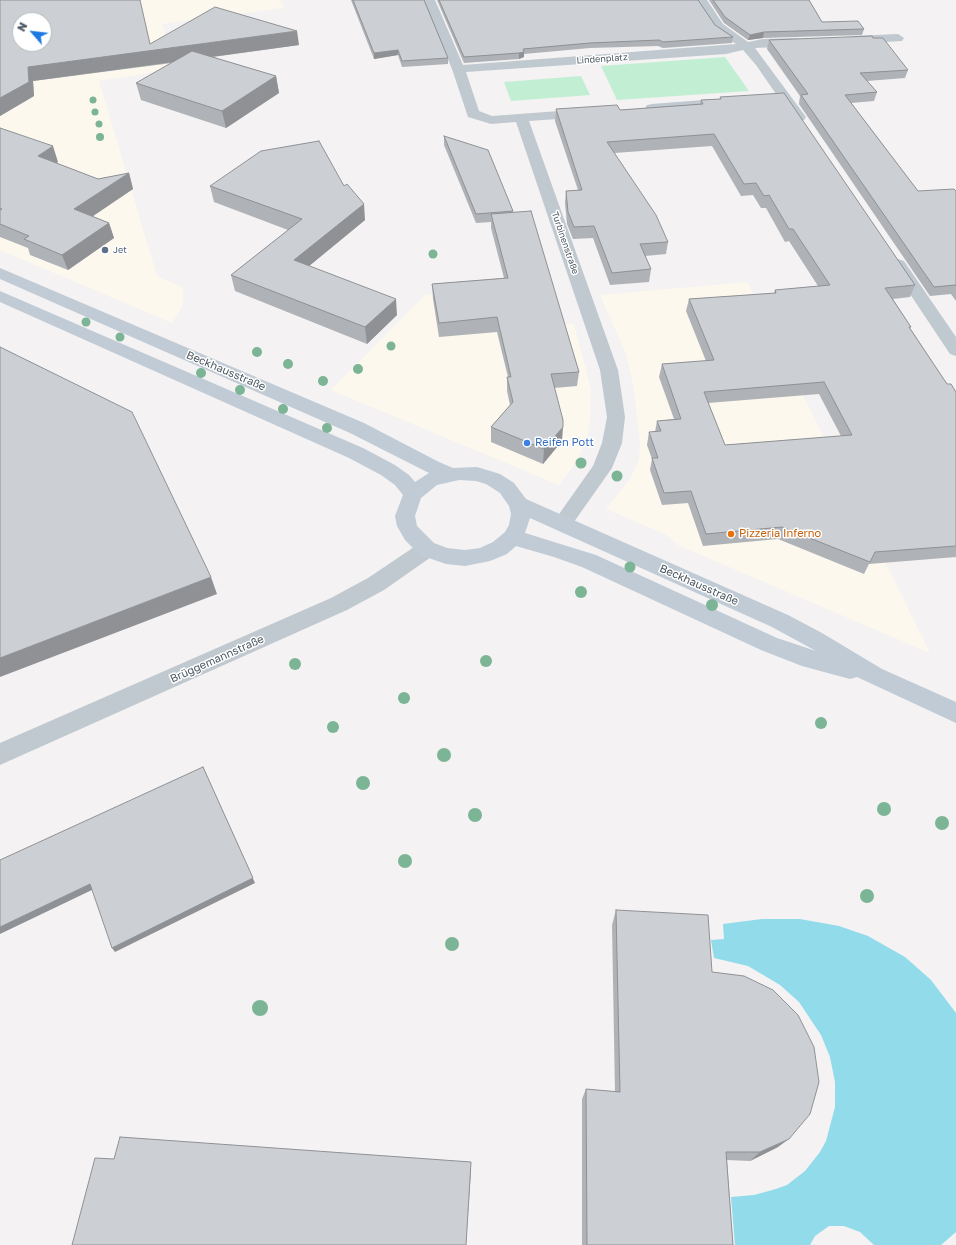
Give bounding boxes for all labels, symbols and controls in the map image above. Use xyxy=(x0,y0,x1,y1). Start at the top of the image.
north arrow xyxy=(12,12,52,52)
text: N xyxy=(14,20,30,33)
street label: Lindenplatz xyxy=(576,52,628,66)
street label: Turbinenstraße xyxy=(549,210,581,276)
marker: Jet xyxy=(100,245,110,255)
place label: Jet xyxy=(113,245,127,255)
street label: Beckhausstraße xyxy=(184,348,268,394)
place label: Reifen Pott xyxy=(535,436,594,450)
marker: Reifen Pott xyxy=(522,438,532,448)
place label: Pizzeria Inferno xyxy=(739,527,821,541)
marker: Pizzeria Inferno xyxy=(726,529,736,539)
street label: Beckhausstraße xyxy=(658,562,740,608)
street label: Brüggemannstraße xyxy=(168,632,266,686)

